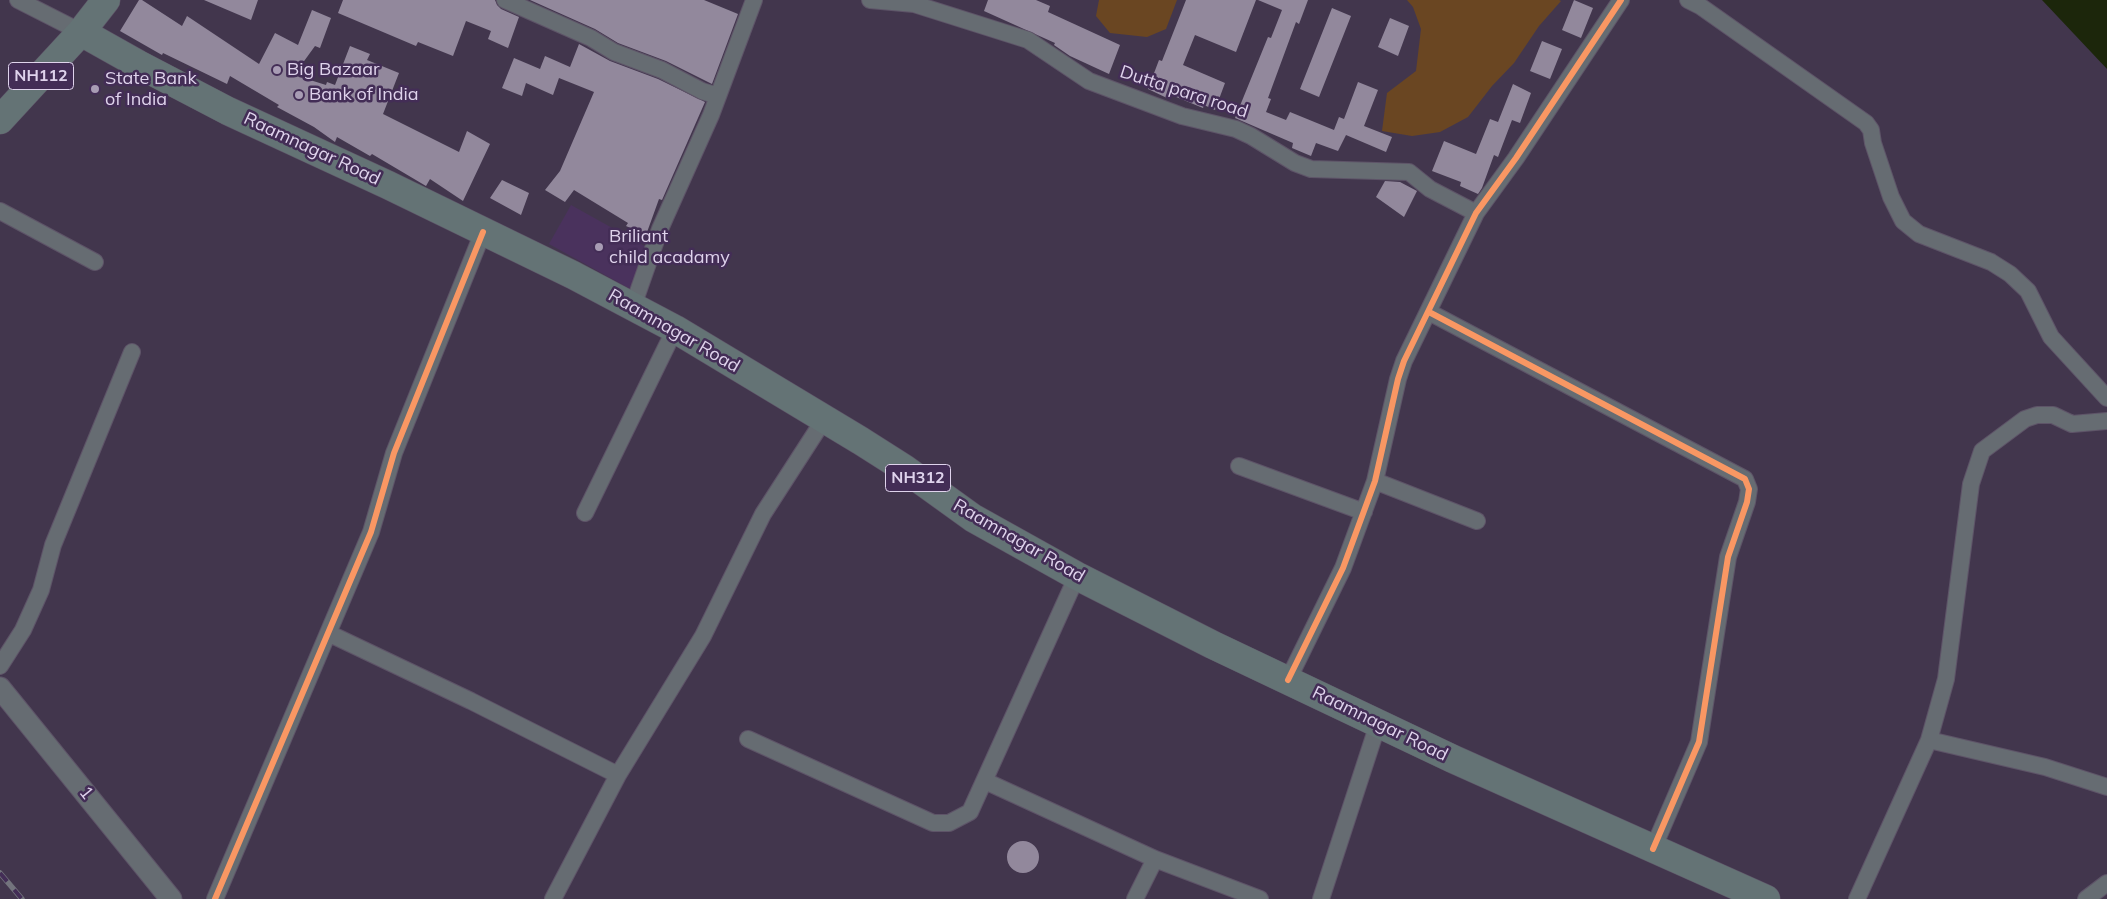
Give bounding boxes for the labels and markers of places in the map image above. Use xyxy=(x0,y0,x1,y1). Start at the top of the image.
place label: Big Bazaar xyxy=(287,59,380,81)
marker: Big Bazaar xyxy=(271,64,283,76)
place label: State Bank of India xyxy=(105,68,197,110)
marker: State Bank of India xyxy=(89,83,101,95)
place label: Bank of India xyxy=(309,84,419,106)
marker: Bank of India xyxy=(293,89,305,101)
place label: Briliant child acadamy xyxy=(609,226,730,268)
marker: Briliant child acadamy xyxy=(593,241,605,253)

